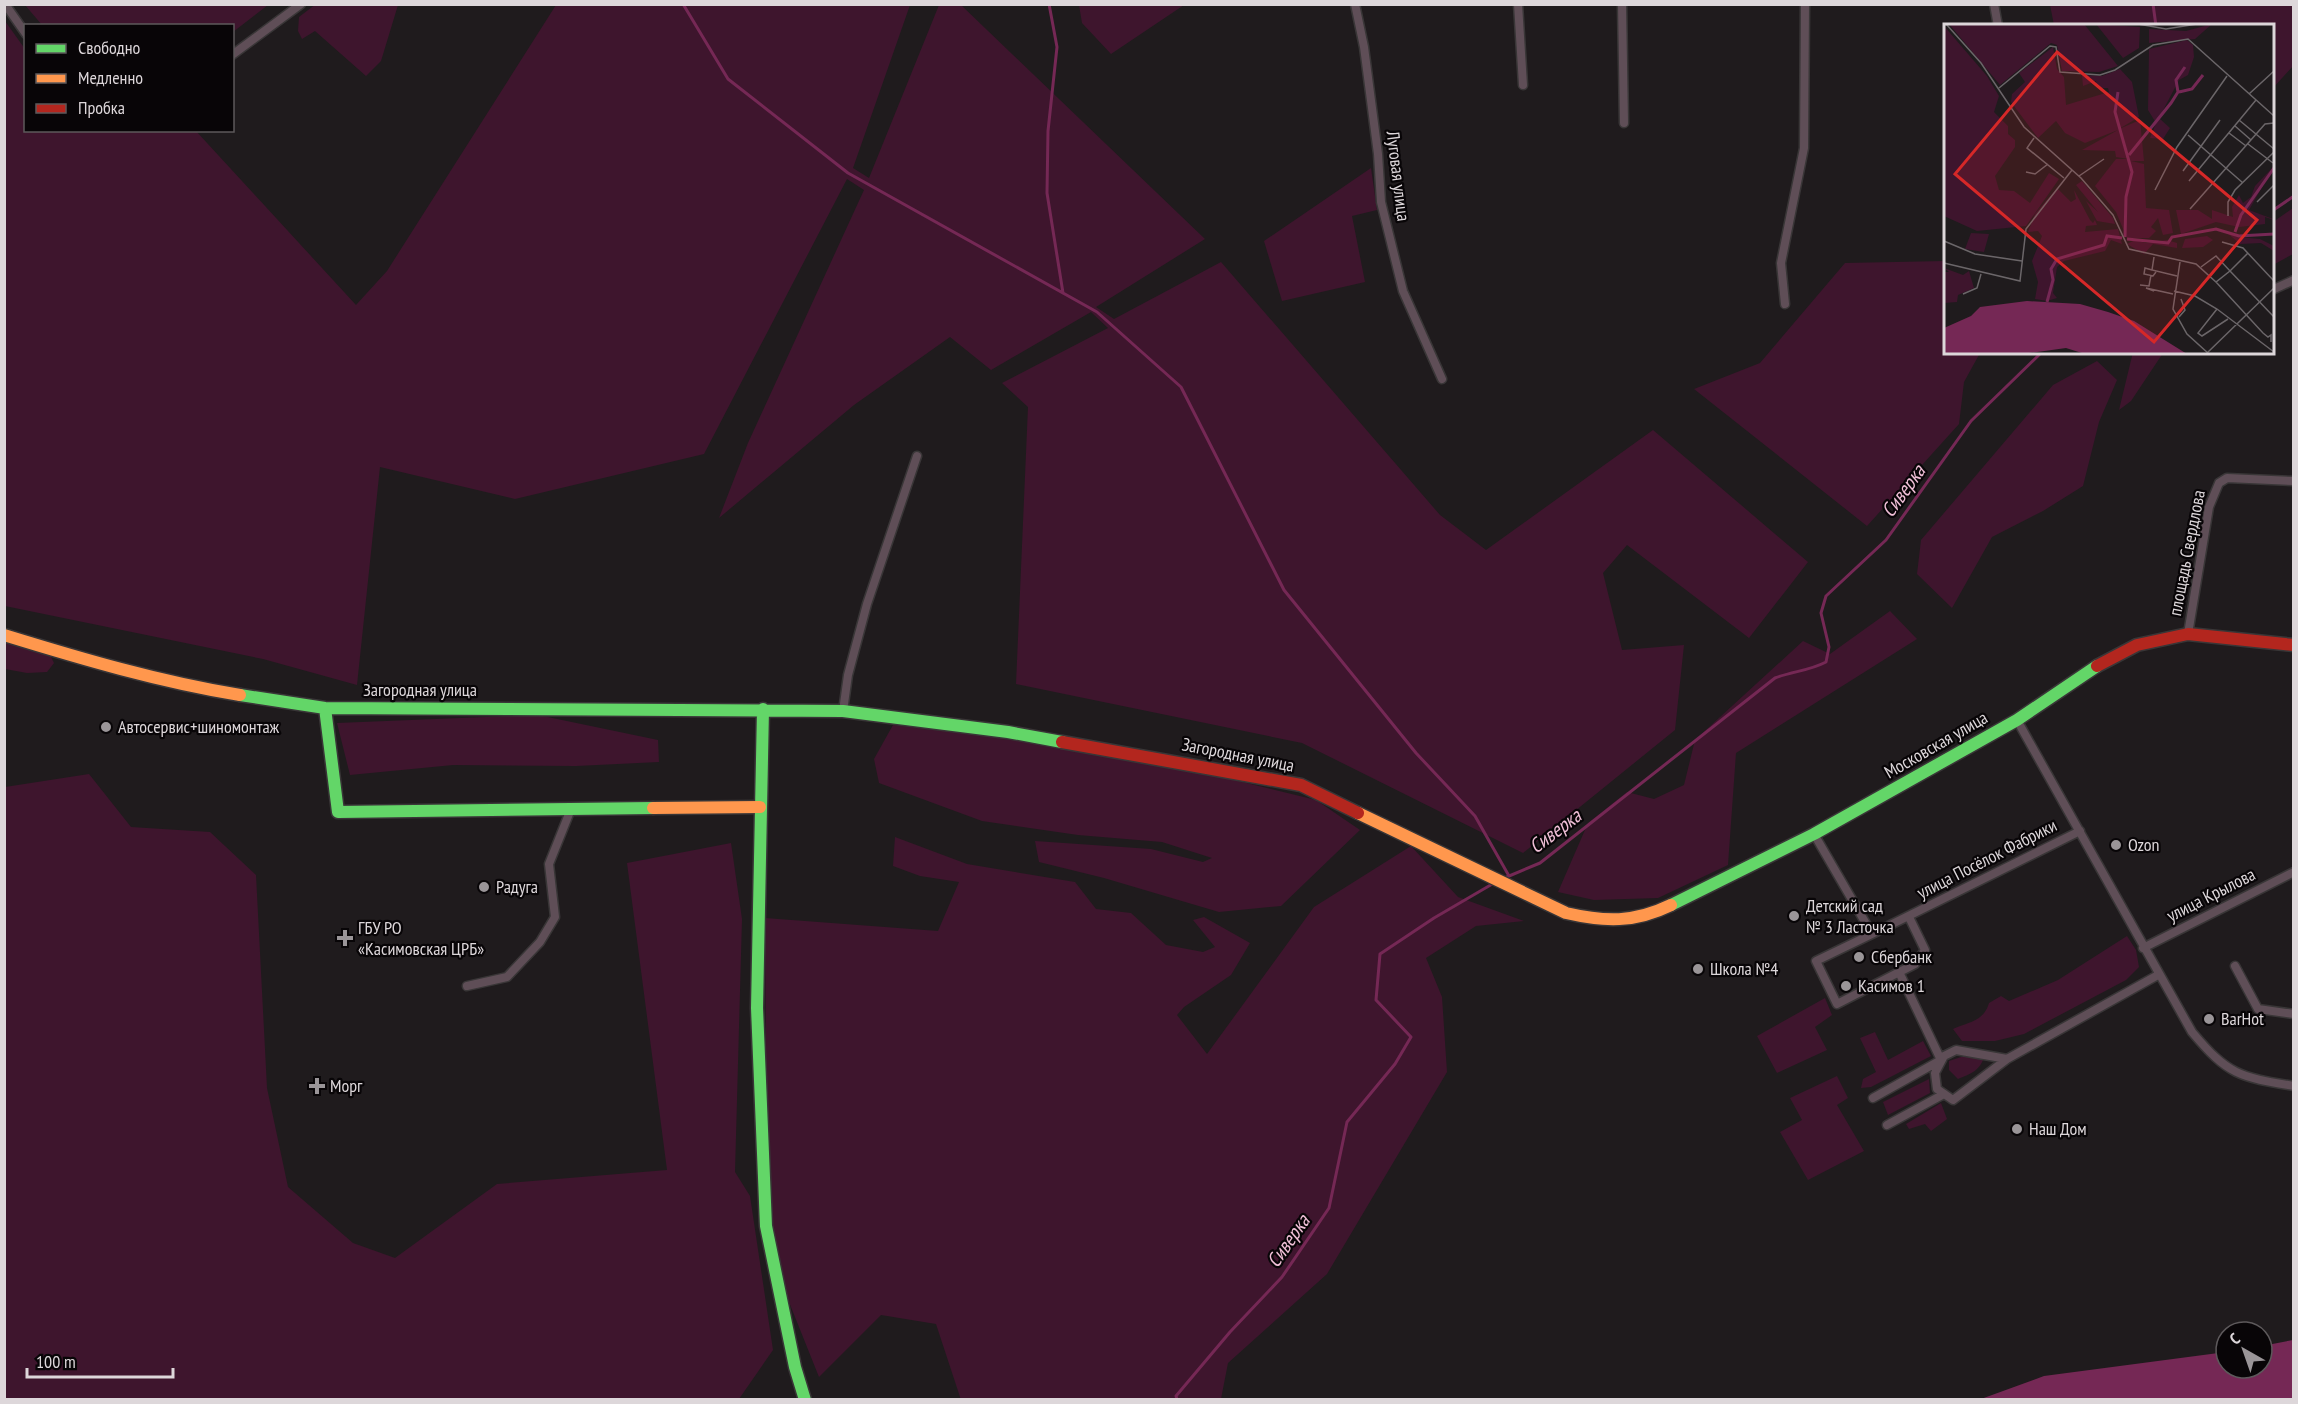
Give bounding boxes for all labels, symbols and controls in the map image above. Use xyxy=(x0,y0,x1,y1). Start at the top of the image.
legend xyxy=(24,24,234,132)
inset map xyxy=(1944,24,2274,354)
text: Свободно xyxy=(78,36,141,59)
text: Медленно xyxy=(78,66,143,89)
text: Пробка xyxy=(78,96,125,119)
street label: Луговая улица xyxy=(1381,129,1415,222)
water label: Сиверка xyxy=(1875,459,1931,522)
street label: площадь Свердлова xyxy=(2163,488,2210,618)
street label: Загородная улица xyxy=(363,678,477,701)
street label: Московская улица xyxy=(1880,706,1992,783)
place label: Автосервис+шиномонтаж xyxy=(118,715,280,738)
marker: Автосервис+шиномонтаж xyxy=(99,720,113,734)
street label: Загородная улица xyxy=(1180,732,1296,777)
water label: Сиверка xyxy=(1524,802,1587,859)
street label: улица Посёлок Фабрики xyxy=(1913,813,2061,904)
place label: Ozon xyxy=(2128,833,2160,856)
marker: Ozon xyxy=(2109,838,2123,852)
street label: улица Крылова xyxy=(2162,862,2259,927)
place label: Радуга xyxy=(496,875,538,898)
marker: Радуга xyxy=(477,880,491,894)
place label: Детский сад № 3 Ласточка xyxy=(1806,894,1894,938)
marker: Детский сад № 3 Ласточка xyxy=(1787,909,1801,923)
place label: ГБУ РО «Касимовская ЦРБ» xyxy=(358,916,484,960)
marker: ГБУ РО «Касимовская ЦРБ» xyxy=(336,929,354,947)
place label: Сбербанк xyxy=(1871,945,1932,968)
marker: Сбербанк xyxy=(1852,950,1866,964)
place label: Школа №4 xyxy=(1710,957,1778,980)
marker: Школа №4 xyxy=(1691,962,1705,976)
place label: Касимов 1 xyxy=(1858,974,1925,997)
marker: Касимов 1 xyxy=(1839,979,1853,993)
place label: BarHot xyxy=(2221,1007,2264,1030)
marker: BarHot xyxy=(2202,1012,2216,1026)
place label: Морг xyxy=(330,1074,363,1097)
marker: Морг xyxy=(308,1077,326,1095)
place label: Наш Дом xyxy=(2029,1117,2087,1140)
marker: Наш Дом xyxy=(2010,1122,2024,1136)
water label: Сиверка xyxy=(1261,1209,1316,1272)
north arrow xyxy=(2214,1320,2274,1380)
text: С xyxy=(2225,1328,2244,1349)
scale bar xyxy=(27,1341,172,1379)
text: 100 m xyxy=(36,1350,76,1373)

